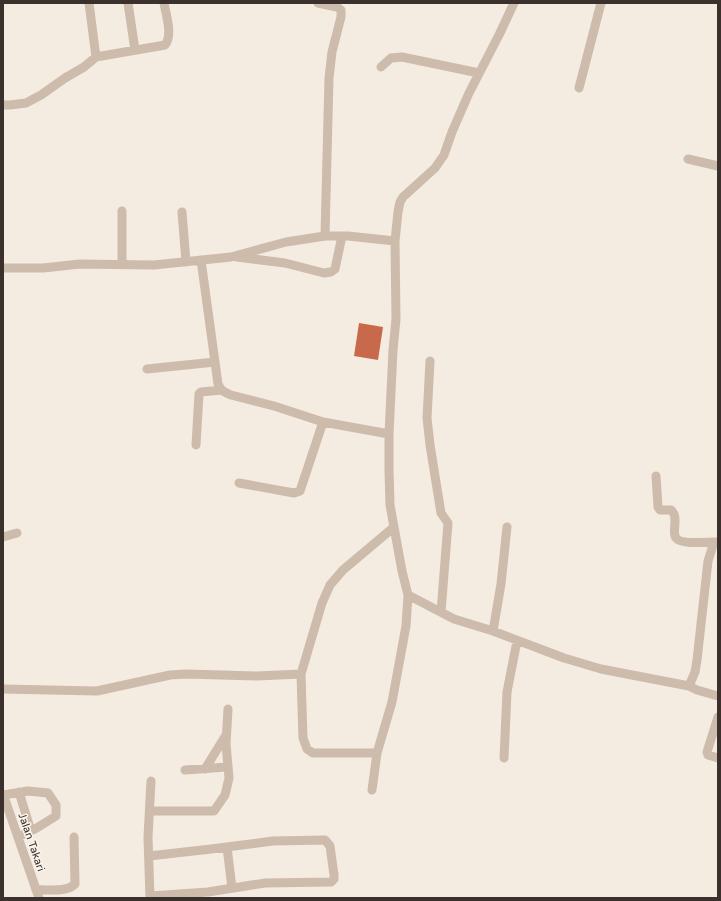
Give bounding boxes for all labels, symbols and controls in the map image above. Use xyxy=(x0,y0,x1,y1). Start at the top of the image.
street label: Jalan Takari xyxy=(15,811,48,873)

